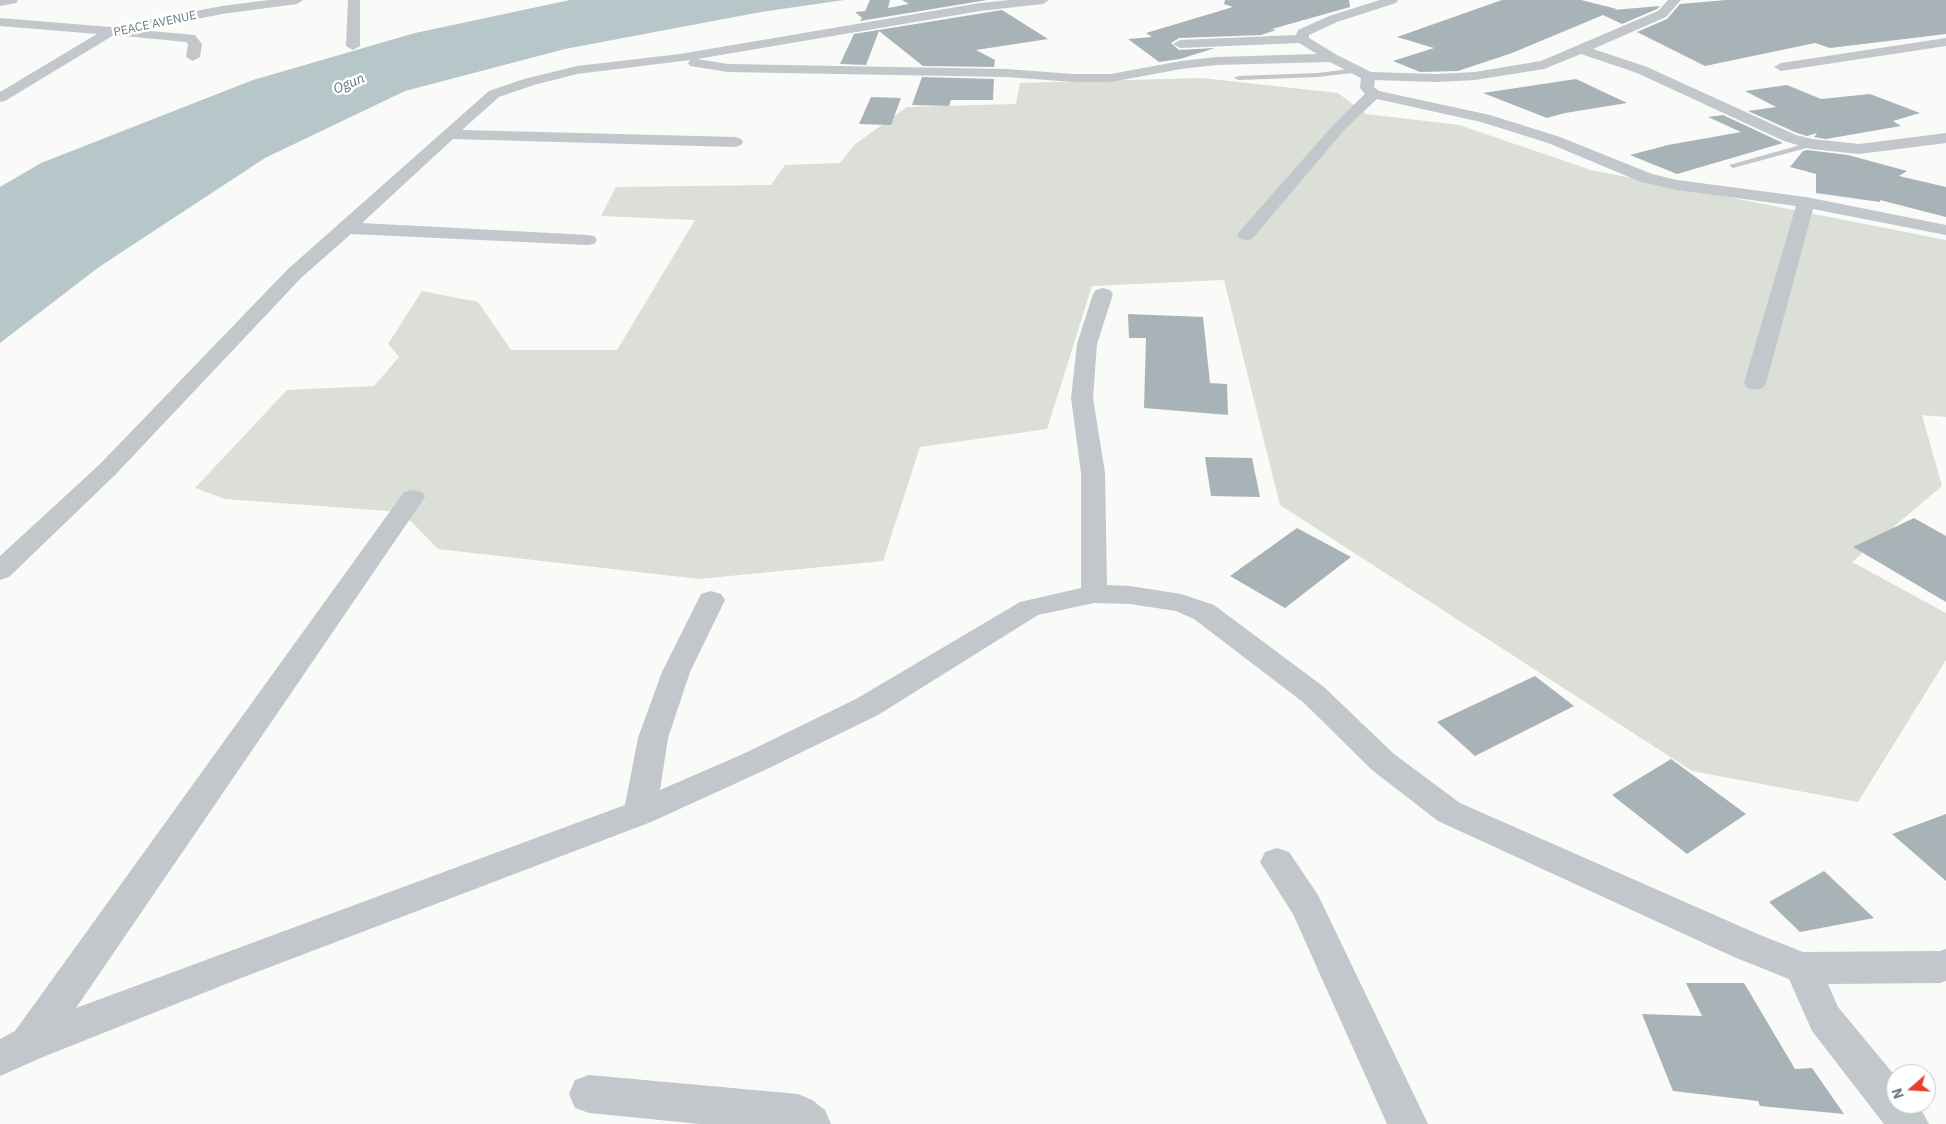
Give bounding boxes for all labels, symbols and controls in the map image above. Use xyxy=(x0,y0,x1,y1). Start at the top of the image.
street label: PEACE AVENUE xyxy=(112,8,198,40)
water label: Ogun xyxy=(331,70,367,98)
north arrow xyxy=(1886,1064,1936,1114)
text: N xyxy=(1888,1086,1908,1101)

